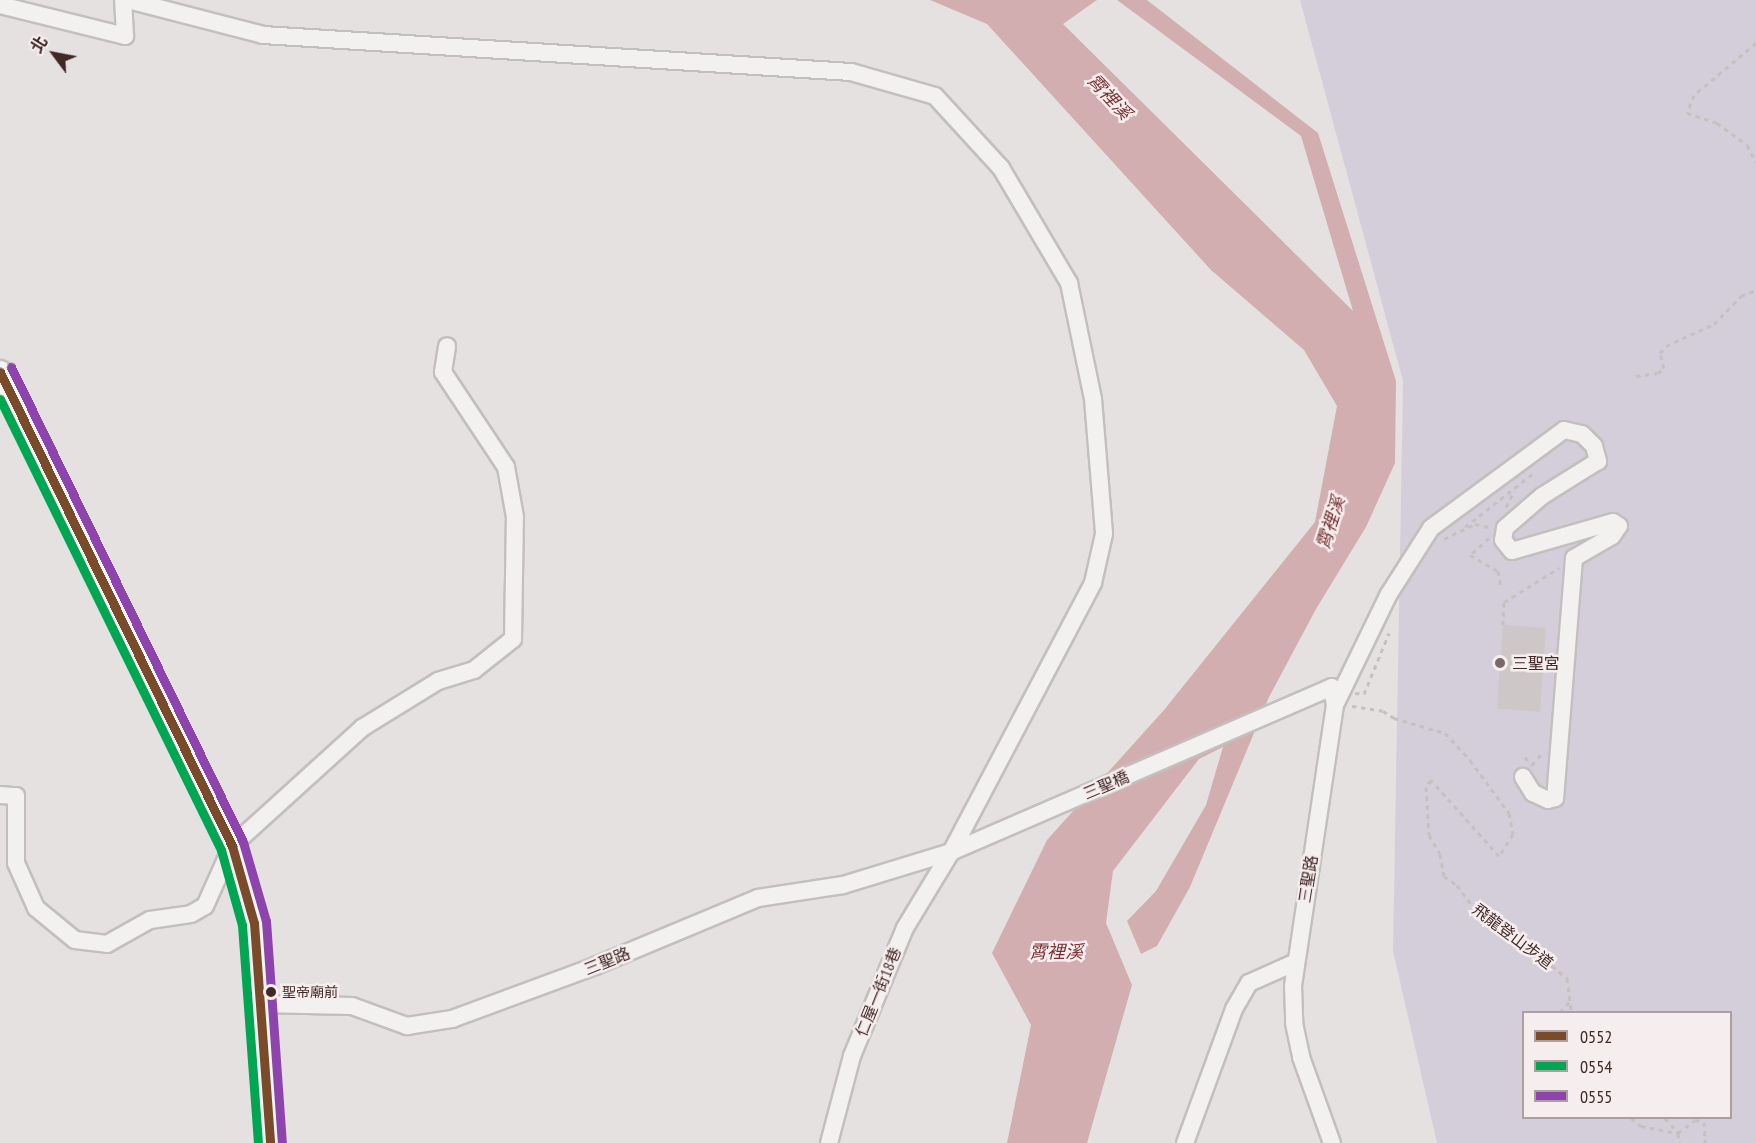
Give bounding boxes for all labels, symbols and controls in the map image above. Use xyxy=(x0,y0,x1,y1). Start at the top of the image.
north arrow xyxy=(24,24,84,84)
text: 北 xyxy=(26,32,51,57)
water label: 霄裡溪 xyxy=(1083,70,1135,124)
water label: 霄裡溪 xyxy=(1312,494,1350,552)
place label: 三聖宮 xyxy=(1512,653,1560,673)
marker: 三聖宮 xyxy=(1493,656,1507,670)
street label: 三聖橋 xyxy=(1080,767,1132,803)
street label: 三聖路 xyxy=(1295,854,1321,904)
street label: 飛龍登山步道 xyxy=(1469,899,1557,973)
water label: 霄裡溪 xyxy=(1029,941,1083,963)
street label: 三聖路 xyxy=(581,943,633,979)
street label: 仁屋一街18巷 xyxy=(851,945,905,1039)
place label: 聖帝廟前 xyxy=(282,984,338,1000)
marker: 聖帝廟前 xyxy=(265,986,277,998)
legend xyxy=(1522,1011,1732,1119)
text: 0552 xyxy=(1580,1025,1612,1048)
text: 0554 xyxy=(1580,1055,1612,1078)
text: 0555 xyxy=(1580,1085,1612,1108)

